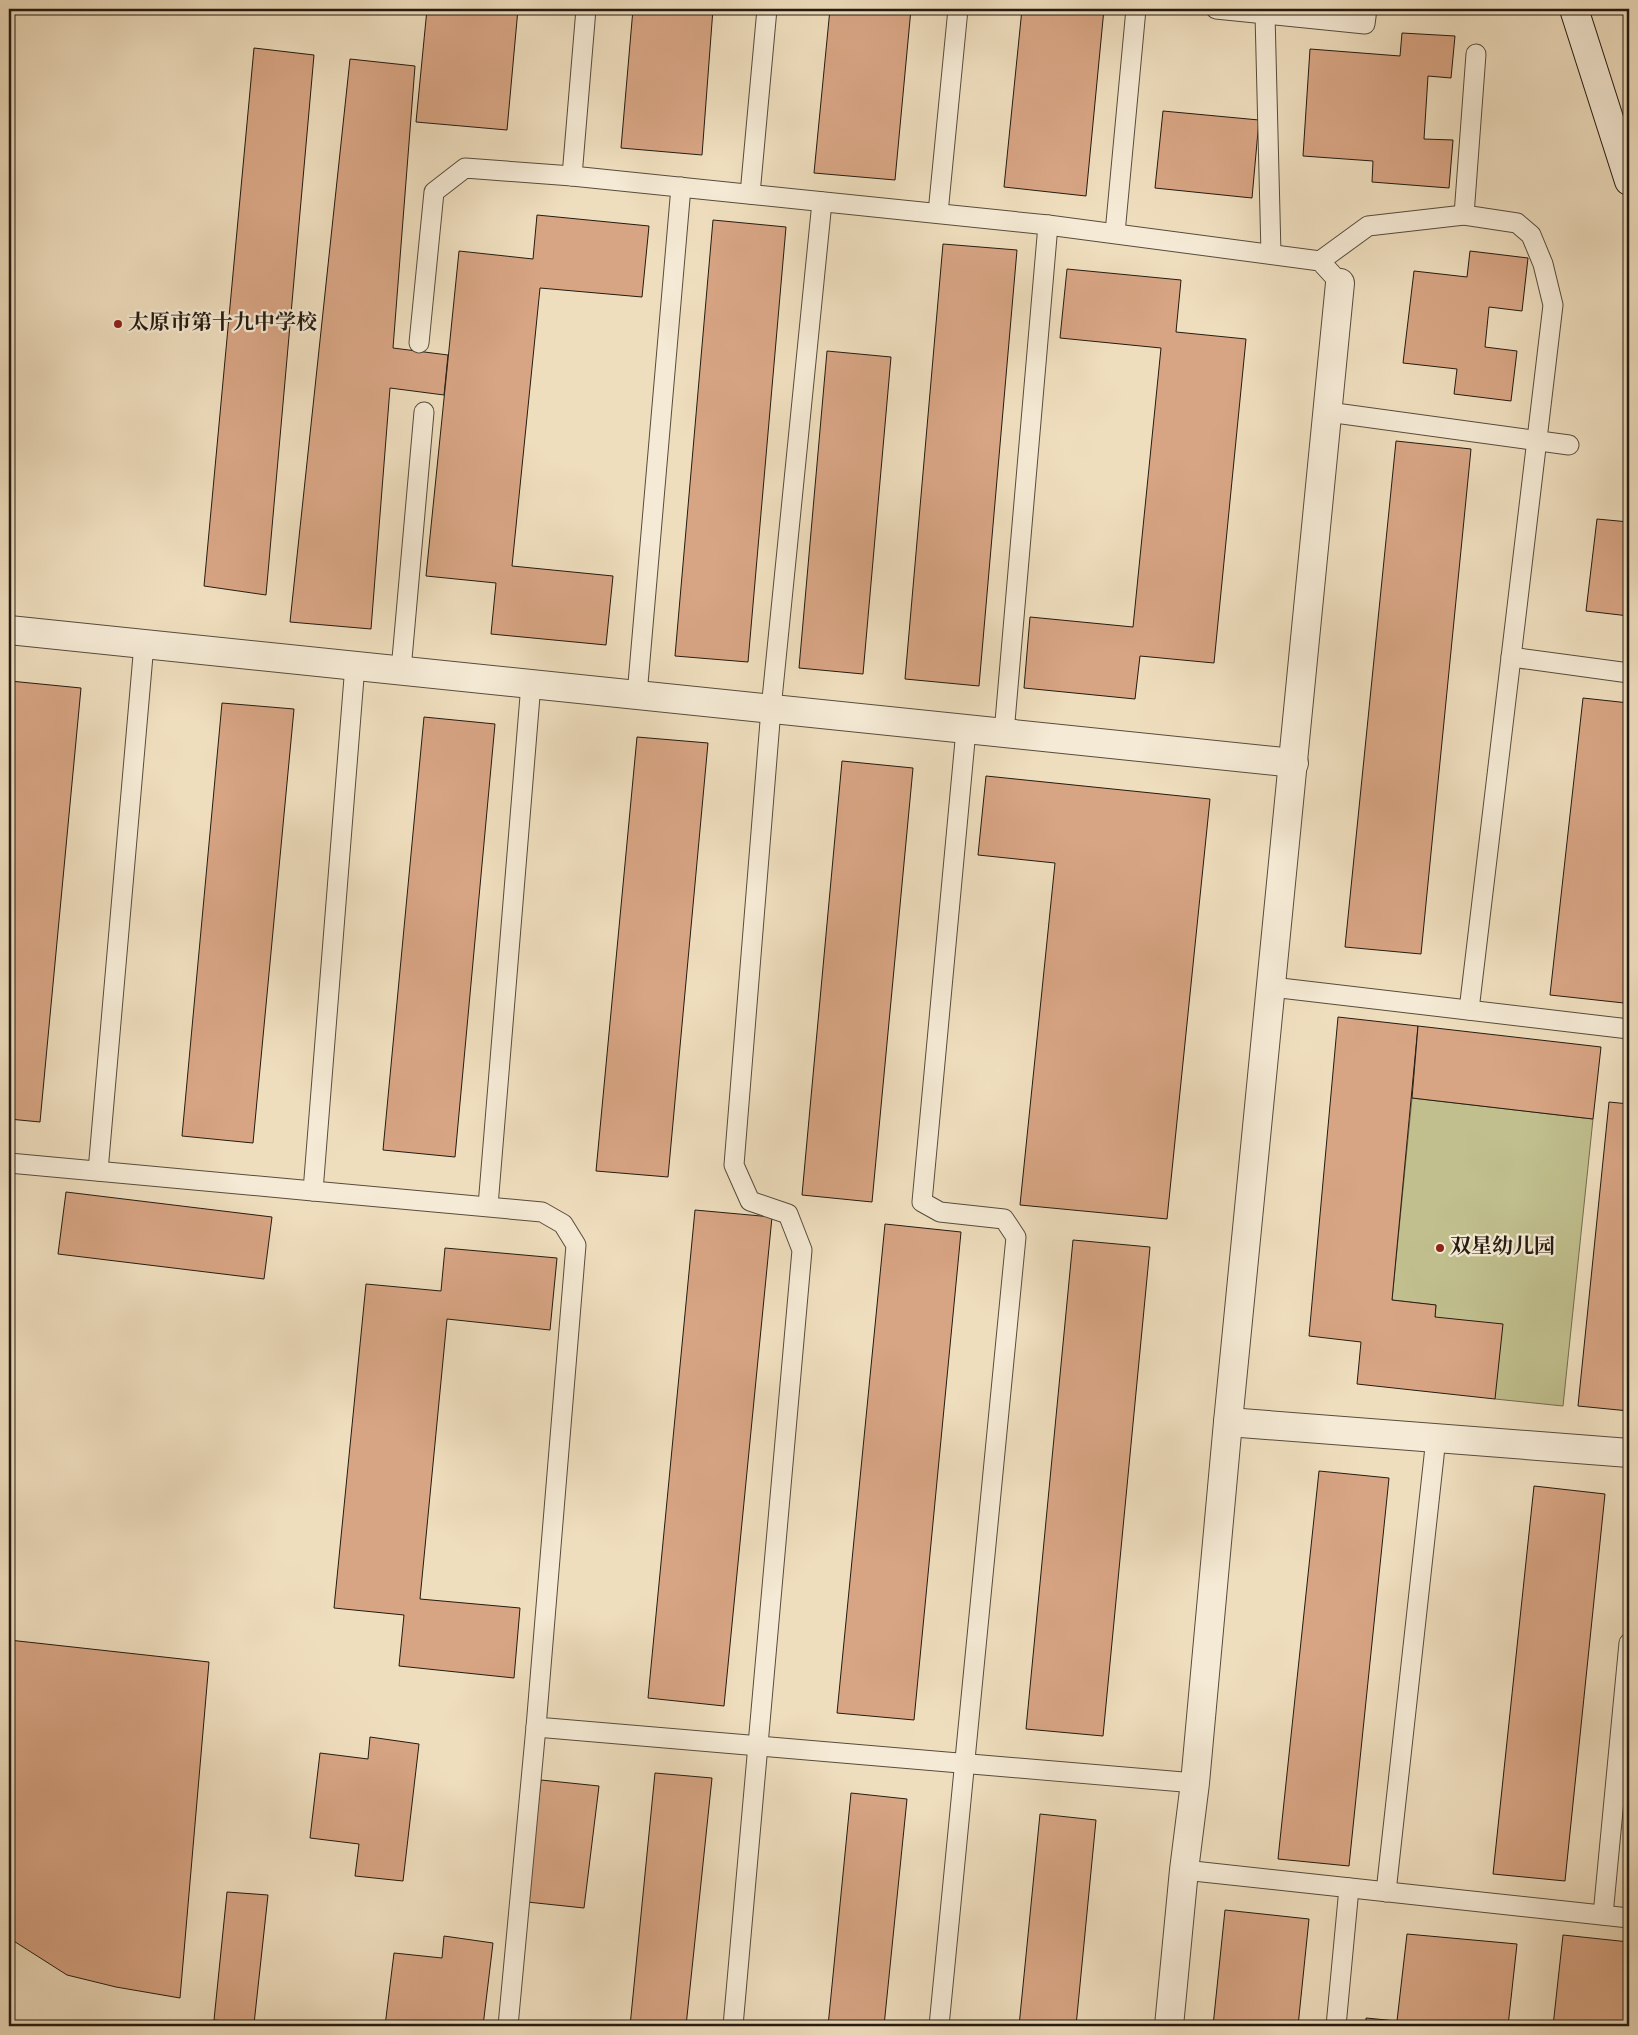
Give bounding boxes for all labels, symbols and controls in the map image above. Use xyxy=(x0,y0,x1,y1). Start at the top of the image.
place label: 太原市第十九中学校 xyxy=(128,309,317,339)
marker: 太原市第十九中学校 xyxy=(112,318,124,330)
place label: 双星幼儿园 xyxy=(1450,1233,1555,1263)
marker: 双星幼儿园 xyxy=(1434,1242,1446,1254)

